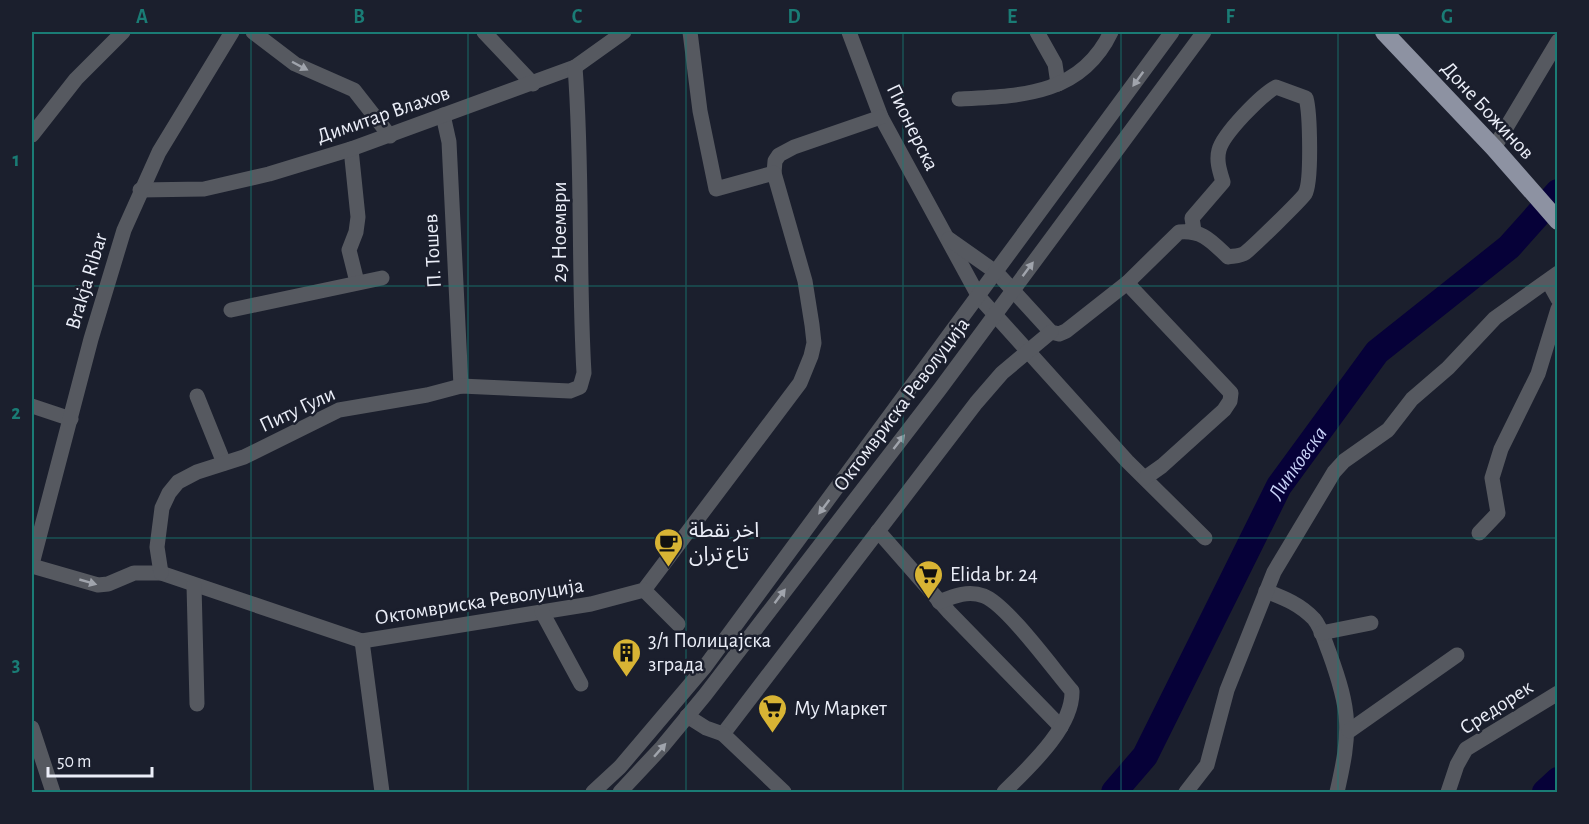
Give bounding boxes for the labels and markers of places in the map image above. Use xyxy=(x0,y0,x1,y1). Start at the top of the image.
place label: اخر نقطة تاع تران xyxy=(689,520,759,569)
cafe icon: اخر نقطة تاع تران xyxy=(652,526,684,568)
supermarket icon: Elida br. 24 xyxy=(913,558,945,600)
place label: Elida br. 24 xyxy=(950,564,1038,585)
place label: 3/1 Полицајска зграда xyxy=(648,630,772,675)
building icon: 3/1 Полицајска зграда xyxy=(611,636,643,678)
supermarket icon: Му Маркет xyxy=(757,692,789,734)
place label: Му Маркет xyxy=(794,698,887,719)

